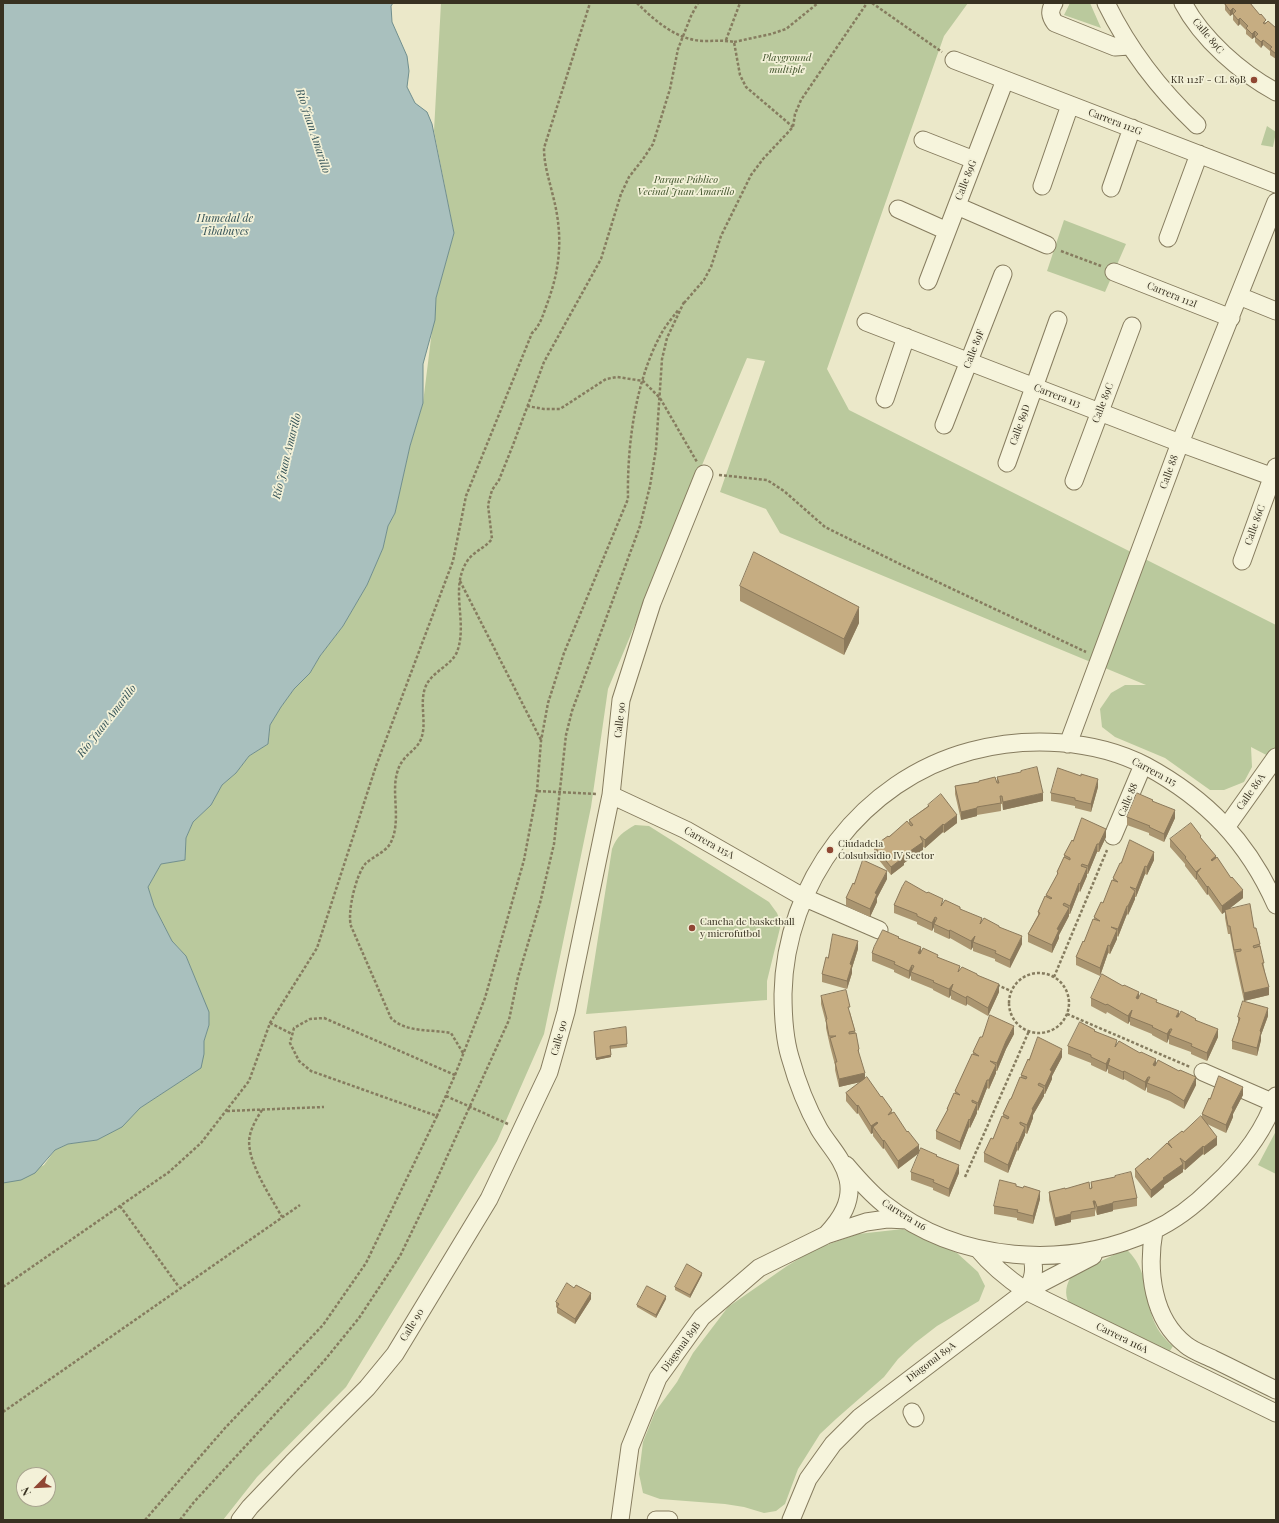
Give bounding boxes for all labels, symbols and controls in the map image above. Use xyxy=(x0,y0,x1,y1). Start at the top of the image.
street label: Calle 89C xyxy=(1190,16,1226,56)
park label: Playground multiple xyxy=(762,52,812,76)
place label: KR 112F - CL 89B xyxy=(1171,74,1246,86)
marker: KR 112F - CL 89B xyxy=(1249,75,1259,85)
water label: Río Juan Amarillo xyxy=(293,87,333,175)
street label: Carrera 112G xyxy=(1086,106,1144,138)
street label: Calle 89G xyxy=(953,158,979,202)
park label: Parque Público Vecinal Juan Amarillo xyxy=(638,174,734,198)
water label: Humedal de Tibabuyes xyxy=(197,212,253,238)
street label: Carrera 112I xyxy=(1145,279,1199,311)
street label: Calle 89F xyxy=(961,328,987,370)
street label: Calle 89C xyxy=(1090,381,1116,425)
street label: Carrera 113 xyxy=(1032,382,1082,410)
street label: Calle 89D xyxy=(1007,403,1033,447)
water label: Río Juan Amarillo xyxy=(270,412,304,500)
street label: Calle 88 xyxy=(1157,453,1181,491)
street label: Calle 86C xyxy=(1242,503,1268,547)
water label: Río Juan Amarillo xyxy=(75,682,139,760)
street label: Calle 90 xyxy=(612,701,628,739)
street label: Carrera 115 xyxy=(1130,755,1178,789)
street label: Calle 86A xyxy=(1234,771,1268,813)
street label: Calle 88 xyxy=(1116,781,1140,819)
street label: Carrera 115A xyxy=(682,824,736,862)
place label: Ciudadela Colsubsidio IV Sector xyxy=(838,838,934,862)
marker: Ciudadela Colsubsidio IV Sector xyxy=(825,845,835,855)
place label: Cancha de basketball y microfutbol xyxy=(700,916,795,940)
marker: Cancha de basketball y microfutbol xyxy=(687,923,697,933)
street label: Calle 90 xyxy=(548,1019,570,1057)
street label: Carrera 116 xyxy=(880,1197,928,1233)
street label: Calle 90 xyxy=(398,1306,426,1344)
street label: Diagonal 89B xyxy=(659,1320,703,1374)
street label: Carrera 116A xyxy=(1094,1320,1150,1356)
street label: Diagonal 89A xyxy=(904,1340,958,1384)
north arrow xyxy=(16,1467,56,1507)
text: N xyxy=(17,1485,34,1498)

